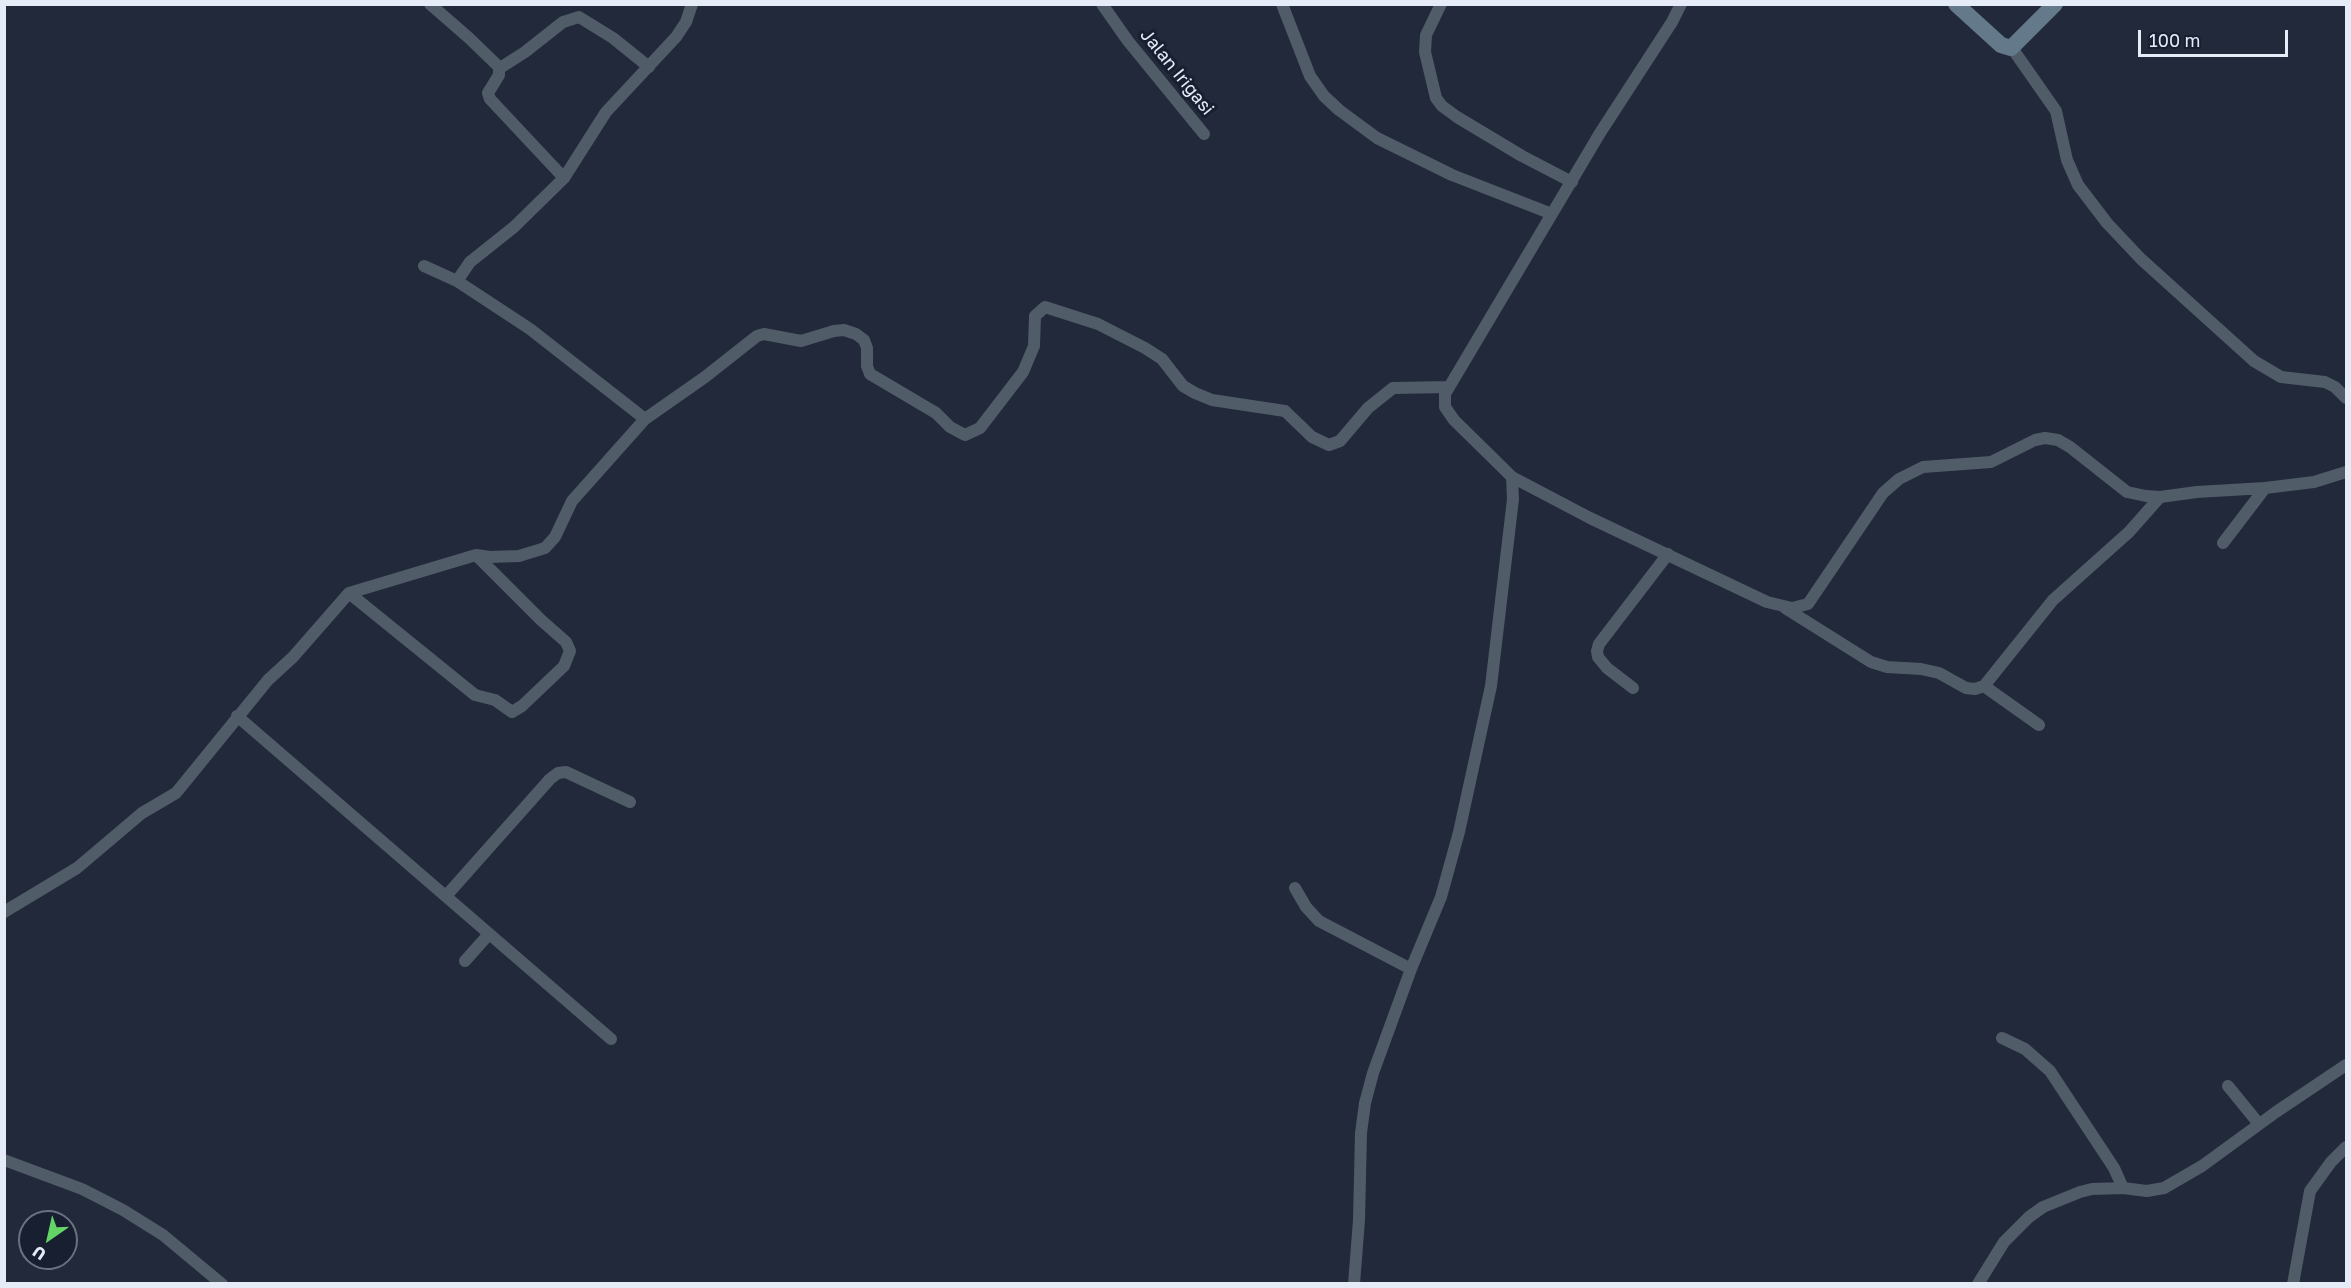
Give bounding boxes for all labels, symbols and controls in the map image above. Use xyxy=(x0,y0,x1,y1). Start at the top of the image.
scale bar xyxy=(2141,18,2291,56)
street label: Jalan Irigasi xyxy=(1136,24,1218,120)
text: 100 m xyxy=(2149,29,2200,51)
north arrow xyxy=(18,1210,78,1270)
text: U xyxy=(29,1242,49,1265)

